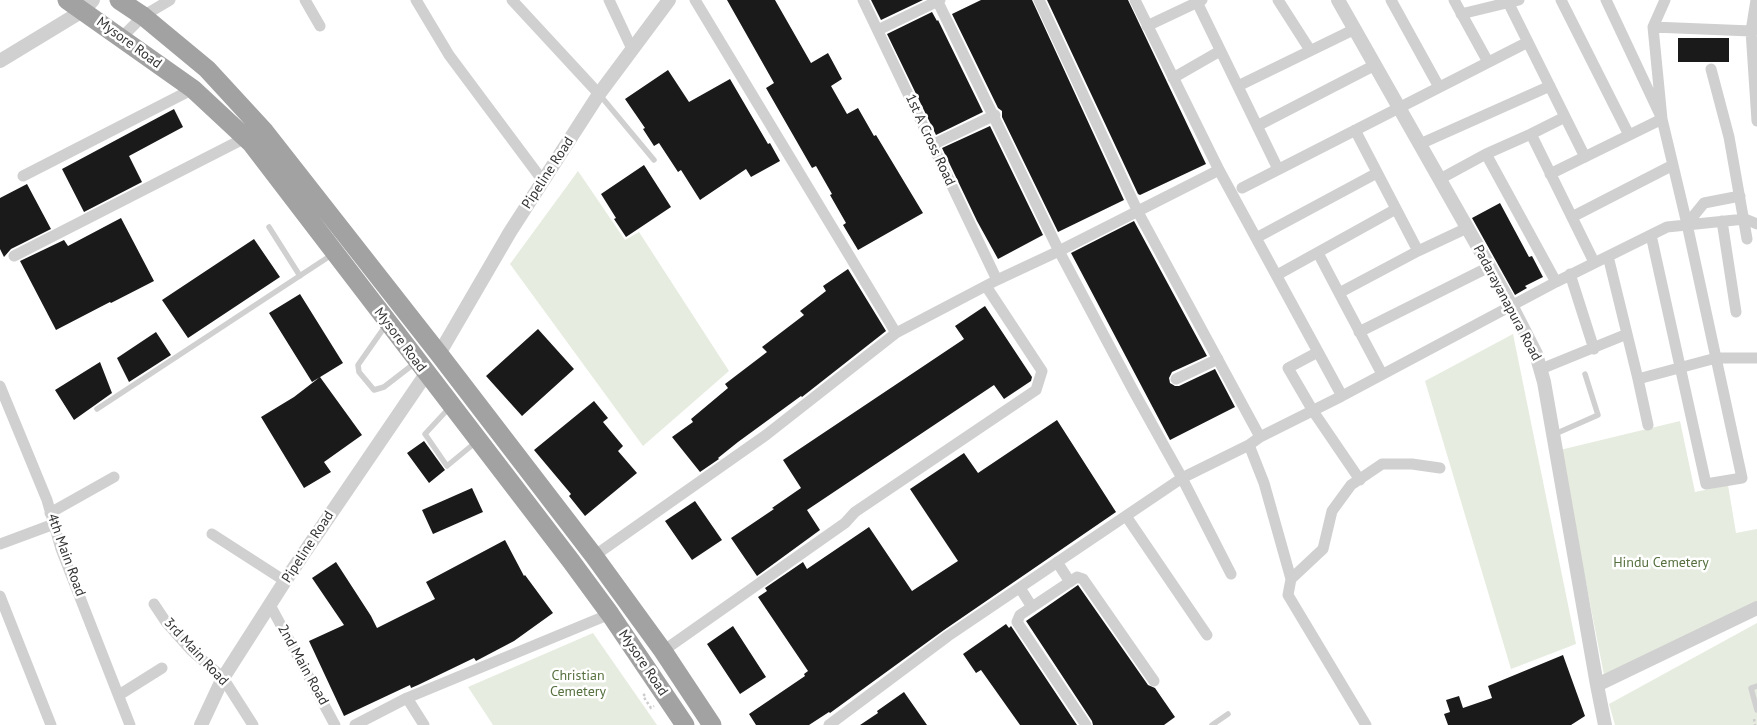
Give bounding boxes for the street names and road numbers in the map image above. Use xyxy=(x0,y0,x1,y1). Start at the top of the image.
street label: Mysore Road xyxy=(93,14,165,72)
street label: 1st A Cross Road xyxy=(901,92,959,188)
street label: Pipeline Road xyxy=(519,134,577,212)
street label: Padarayanapura Road xyxy=(1469,242,1545,364)
street label: Mysore Road xyxy=(370,304,430,376)
street label: Pipeline Road xyxy=(279,508,337,586)
street label: 4th Main Road xyxy=(43,511,89,599)
street label: 3rd Main Road xyxy=(160,615,232,689)
street label: 2nd Main Road xyxy=(274,622,332,708)
street label: Mysore Road xyxy=(615,627,671,699)

